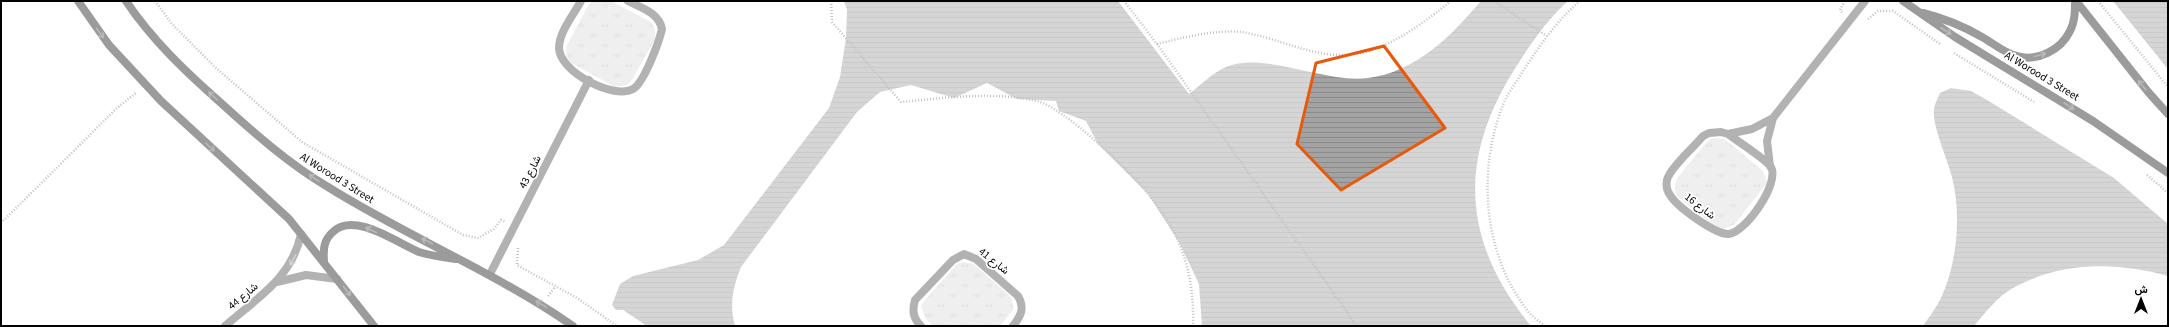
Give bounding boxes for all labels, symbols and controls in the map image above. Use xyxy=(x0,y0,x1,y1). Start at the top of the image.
one-way arrow xyxy=(1940,27,1951,35)
one-way arrow xyxy=(96,28,104,39)
street label: Al Worood 3 Street xyxy=(2002,48,2082,104)
one-way arrow xyxy=(2034,51,2047,59)
one-way arrow xyxy=(2138,80,2147,90)
one-way arrow xyxy=(208,92,218,101)
one-way arrow xyxy=(2063,102,2074,110)
one-way arrow xyxy=(205,142,215,151)
street label: Al Worood 3 Street xyxy=(297,149,377,207)
street label: شارع 43 xyxy=(515,153,545,191)
one-way arrow xyxy=(308,174,319,182)
street label: شارع 16 xyxy=(1681,189,1719,223)
one-way arrow xyxy=(365,225,377,233)
one-way arrow xyxy=(421,237,433,245)
street label: شارع 41 xyxy=(976,244,1013,278)
one-way arrow xyxy=(288,254,296,266)
street label: شارع 44 xyxy=(225,279,262,313)
north arrow xyxy=(2121,279,2161,319)
text: ش xyxy=(2134,282,2148,297)
one-way arrow xyxy=(342,286,351,297)
one-way arrow xyxy=(535,300,546,308)

